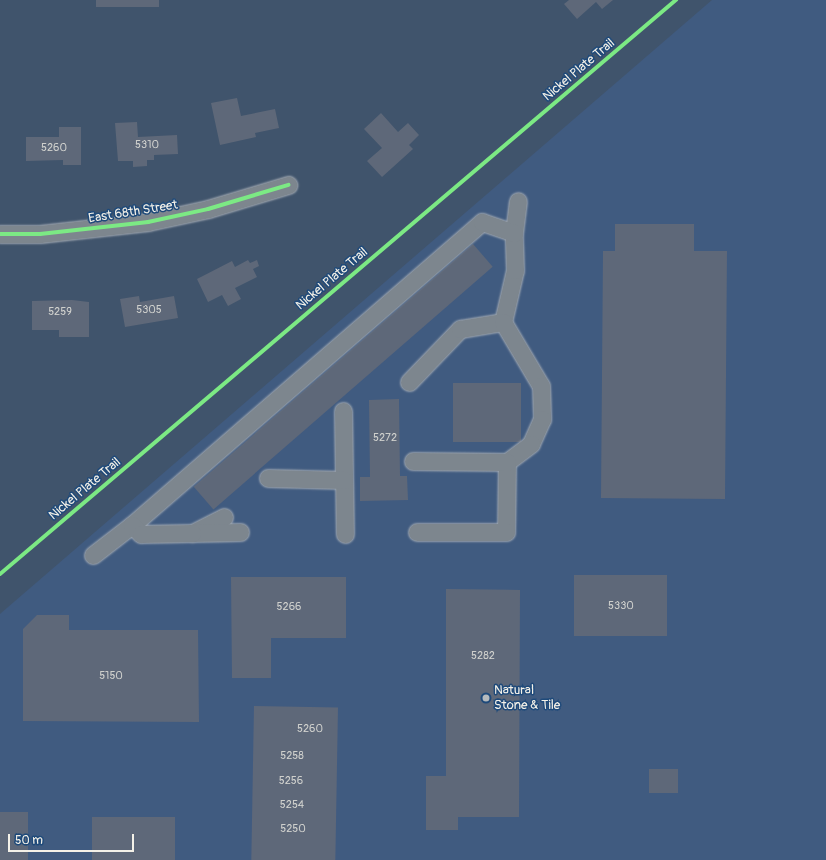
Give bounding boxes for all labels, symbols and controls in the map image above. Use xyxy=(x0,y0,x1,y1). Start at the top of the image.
street label: Nickel Plate Trail xyxy=(540,35,618,105)
house number: 5310 xyxy=(135,138,159,152)
house number: 5260 xyxy=(41,141,67,155)
street label: East 68th Street xyxy=(87,197,179,227)
street label: Nickel Plate Trail xyxy=(293,244,371,314)
house number: 5305 xyxy=(136,303,162,317)
house number: 5259 xyxy=(48,305,72,319)
house number: 5272 xyxy=(373,431,397,445)
street label: Nickel Plate Trail xyxy=(46,454,124,524)
house number: 5330 xyxy=(608,599,634,613)
house number: 5266 xyxy=(277,600,301,614)
house number: 5282 xyxy=(471,649,495,663)
house number: 5150 xyxy=(99,669,123,683)
place label: Natural Stone & Tile xyxy=(494,683,560,714)
marker: Natural Stone & Tile xyxy=(481,693,491,703)
house number: 5260 xyxy=(297,722,323,736)
house number: 5258 xyxy=(280,749,304,763)
house number: 5256 xyxy=(279,774,303,788)
house number: 5254 xyxy=(280,798,304,812)
house number: 5250 xyxy=(280,822,306,836)
scale bar xyxy=(10,826,136,852)
text: 50 m xyxy=(15,833,43,848)

